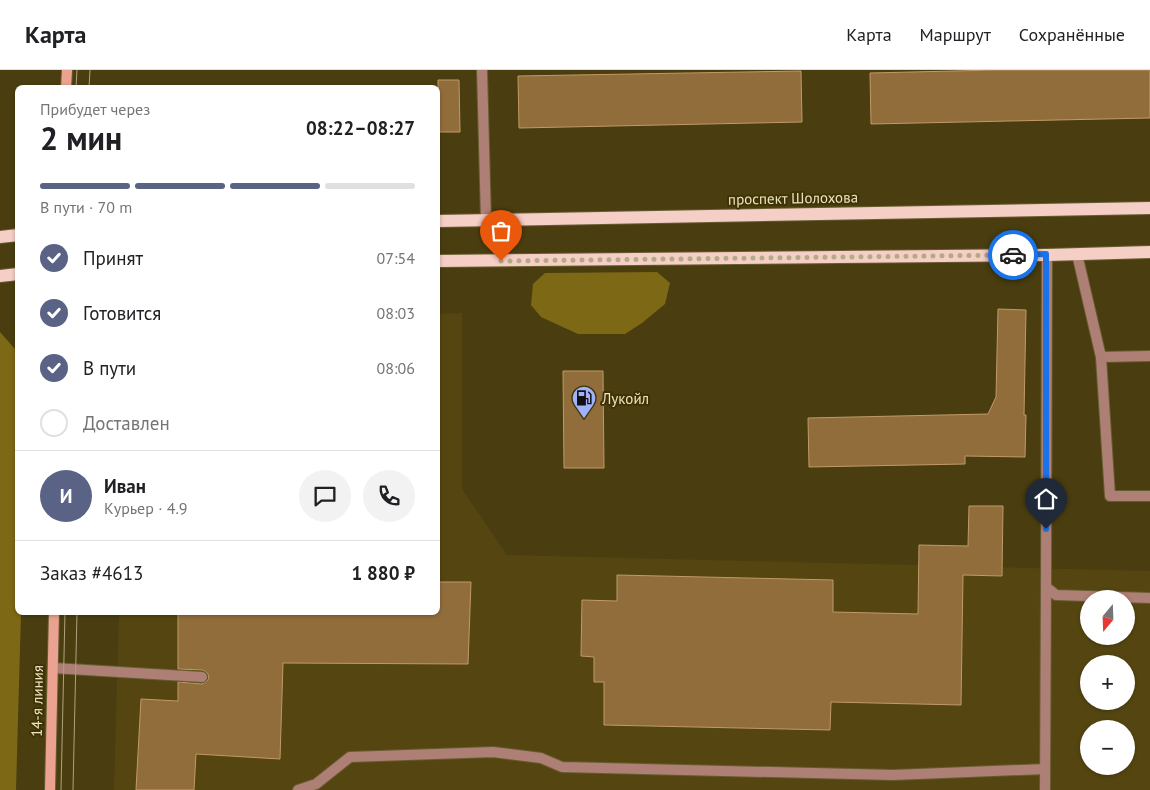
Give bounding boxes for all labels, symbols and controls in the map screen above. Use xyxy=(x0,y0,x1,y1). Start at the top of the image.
text: Карта xyxy=(25,19,87,50)
text: Карта xyxy=(846,23,892,46)
text: Маршрут xyxy=(920,23,991,46)
text: Сохранённые xyxy=(1019,23,1125,46)
text: Прибудет через xyxy=(40,99,150,119)
text: 08:22–08:27 xyxy=(306,116,415,140)
text: 2 мин xyxy=(40,117,122,159)
street label: проспект Шолохова xyxy=(728,187,858,209)
text: В пути · 70 m xyxy=(40,197,132,217)
pin xyxy=(480,210,522,261)
icon: bag xyxy=(487,217,515,245)
courier xyxy=(988,230,1038,280)
icon: car xyxy=(999,241,1027,269)
icon: check xyxy=(40,244,68,272)
text: Принят xyxy=(83,246,143,270)
text: 07:54 xyxy=(377,248,415,268)
icon: check xyxy=(40,299,68,327)
text: Готовится xyxy=(83,301,161,325)
text: 08:03 xyxy=(377,303,415,323)
icon: check xyxy=(40,354,68,382)
text: В пути xyxy=(83,356,136,380)
text: 08:06 xyxy=(377,358,415,378)
fuel station icon: Лукойл xyxy=(571,385,597,419)
place label: Лукойл xyxy=(601,389,649,408)
text: Доставлен xyxy=(83,411,170,435)
button: chat xyxy=(299,470,351,522)
button: phone xyxy=(363,470,415,522)
text: Иван xyxy=(104,474,146,498)
pin xyxy=(1025,478,1067,529)
text: И xyxy=(60,484,72,508)
icon: home xyxy=(1032,485,1060,513)
text: Курьер · 4.9 xyxy=(104,498,188,518)
text: Заказ #4613 xyxy=(40,561,143,585)
text: 1 880 ₽ xyxy=(352,561,415,585)
north arrow xyxy=(1080,590,1135,645)
map controls xyxy=(1080,590,1135,775)
button: + xyxy=(1080,655,1135,710)
street label: 14-я линия xyxy=(27,665,47,737)
button: − xyxy=(1080,720,1135,775)

